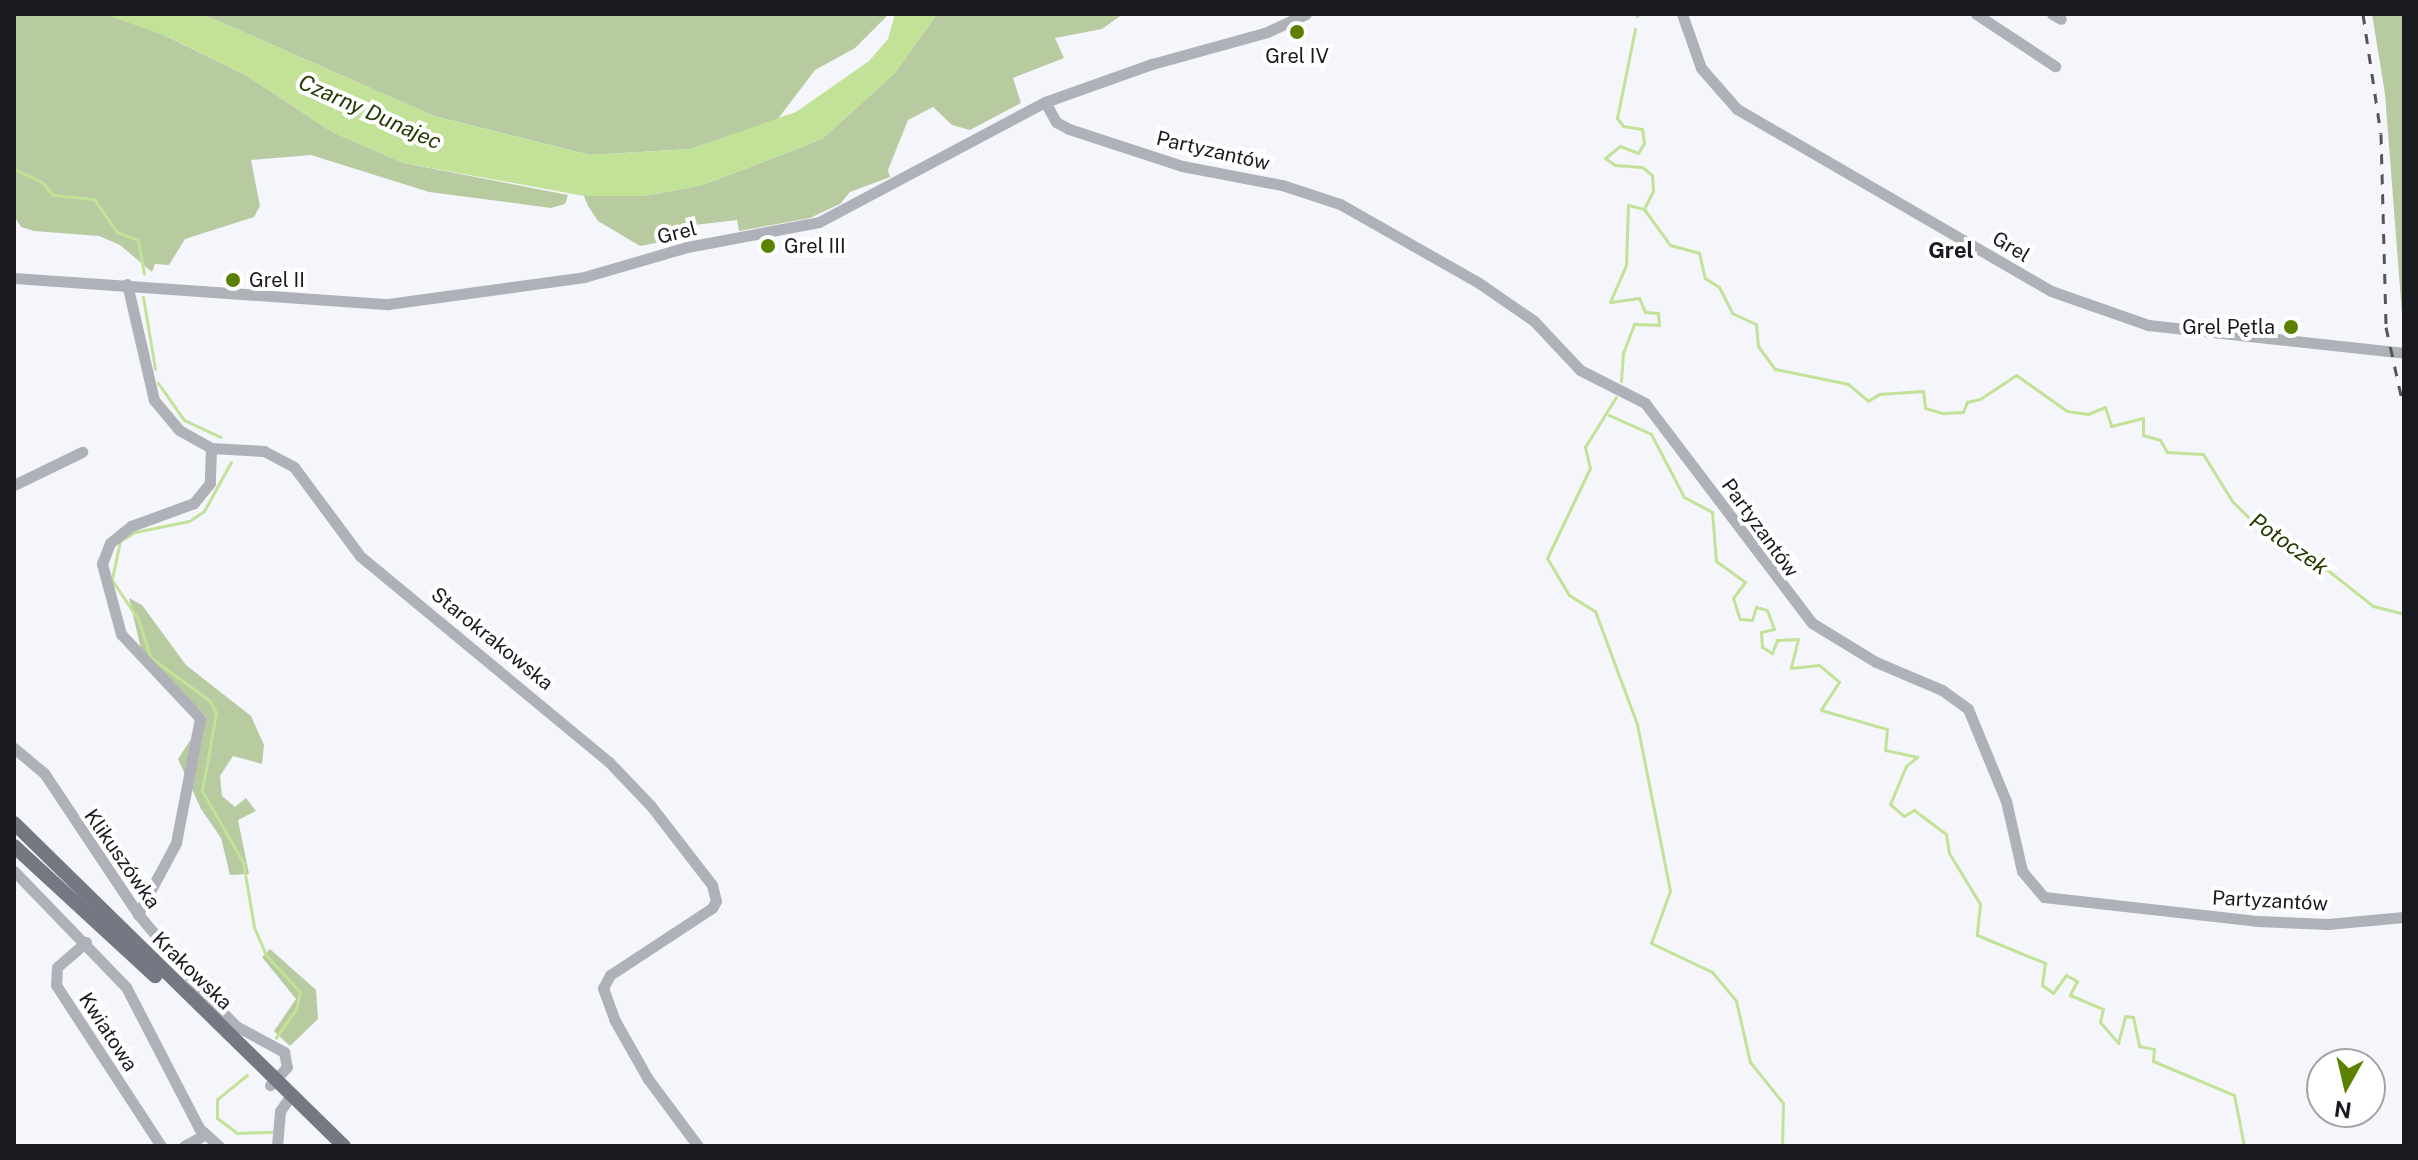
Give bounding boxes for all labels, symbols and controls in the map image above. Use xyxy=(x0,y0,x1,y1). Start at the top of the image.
marker: Grel IV xyxy=(1288,23,1306,41)
place label: Grel IV xyxy=(1265,44,1329,68)
water label: Czarny Dunajec xyxy=(294,69,446,155)
street label: Partyzantów xyxy=(1154,126,1272,176)
street label: Grel xyxy=(655,217,699,249)
street label: Grel xyxy=(1988,226,2034,268)
place label: Grel III xyxy=(784,234,846,258)
marker: Grel III xyxy=(759,237,777,255)
district label: Grel xyxy=(1928,238,1974,264)
place label: Grel II xyxy=(249,268,305,292)
marker: Grel II xyxy=(224,271,242,289)
place label: Grel Pętla xyxy=(2182,315,2275,339)
marker: Grel Pętla xyxy=(2282,318,2300,336)
street label: Partyzantów xyxy=(1716,474,1804,582)
water label: Potoczek xyxy=(2245,507,2333,581)
street label: Starokrakowska xyxy=(426,582,558,696)
street label: Klikuszówka xyxy=(79,805,165,913)
street label: Partyzantów xyxy=(2212,886,2328,916)
street label: Krakowska xyxy=(147,927,237,1015)
street label: Kwiatowa xyxy=(74,988,142,1076)
north arrow xyxy=(2306,1048,2386,1128)
text: N xyxy=(2333,1096,2353,1124)

